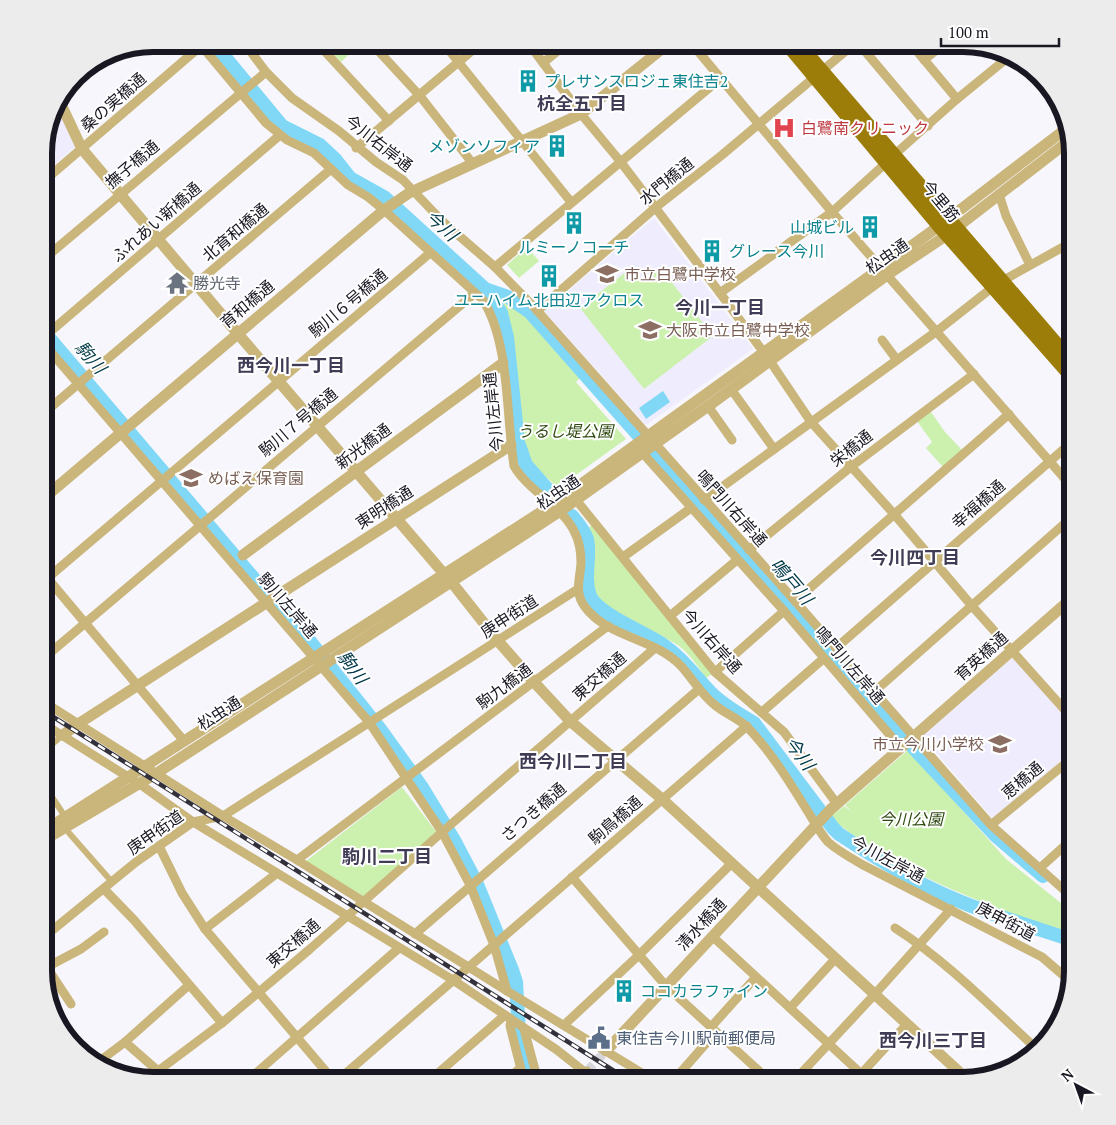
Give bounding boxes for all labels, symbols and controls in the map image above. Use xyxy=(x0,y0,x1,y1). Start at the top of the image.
scale bar xyxy=(941,15,1058,47)
text: 100 m xyxy=(948,22,989,42)
street label: 桑の実橋通 xyxy=(76,67,150,137)
building icon: プレサンスロジェ東住吉2 xyxy=(515,68,541,94)
place label: プレサンスロジェ東住吉2 xyxy=(544,70,728,92)
district label: 杭全五丁目 xyxy=(537,91,627,115)
street label: 今川右岸通 xyxy=(341,110,417,176)
hospital icon: 白鷺南クリニック xyxy=(771,115,797,141)
place label: 白鷺南クリニック xyxy=(801,117,929,139)
building icon: メゾンソフィア xyxy=(544,133,570,159)
street label: 撫子橋通 xyxy=(100,135,164,193)
place label: メゾンソフィア xyxy=(428,135,540,157)
street label: 水門橋通 xyxy=(634,152,698,210)
street label: 今里筋 xyxy=(917,176,965,226)
street label: ふれあい新橋通 xyxy=(107,177,205,267)
street label: 北育和橋通 xyxy=(197,198,273,266)
water label: 今川 xyxy=(421,204,465,247)
building icon: ルミーノコーチ xyxy=(561,210,587,236)
building icon: 山城ビル xyxy=(857,214,883,240)
place label: 山城ビル xyxy=(790,216,854,238)
street label: 松虫通 xyxy=(861,233,913,279)
place label: ルミーノコーチ xyxy=(518,236,630,258)
building icon: グレース今川 xyxy=(699,238,725,264)
place label: グレース今川 xyxy=(729,240,824,262)
school or university icon: 市立白鷺中学校 xyxy=(594,261,620,287)
building icon: ユニハイム北田辺アクロス xyxy=(536,263,562,289)
place label: 市立白鷺中学校 xyxy=(624,263,736,285)
street label: 駒川６号橋通 xyxy=(304,264,392,342)
temple icon: 勝光寺 xyxy=(164,270,190,296)
place label: 勝光寺 xyxy=(193,272,241,294)
street label: 育和橋通 xyxy=(215,275,279,333)
place label: ユニハイム北田辺アクロス xyxy=(454,289,644,311)
district label: 今川一丁目 xyxy=(675,295,765,319)
school or university icon: 大阪市立白鷺中学校 xyxy=(637,317,663,343)
place label: 大阪市立白鷺中学校 xyxy=(666,319,810,341)
water label: 駒川 xyxy=(70,336,113,380)
district label: 西今川一丁目 xyxy=(237,353,345,377)
street label: 今川左岸通 xyxy=(478,371,508,453)
street label: 駒川７号橋通 xyxy=(254,383,342,461)
street label: 新光橋通 xyxy=(331,418,395,474)
park label: うるし堤公園 xyxy=(517,420,615,442)
street label: 栄橋通 xyxy=(825,425,877,471)
school or university icon: めばえ保育園 xyxy=(178,465,204,491)
street label: 鳴門川右岸通 xyxy=(692,465,772,551)
place label: めばえ保育園 xyxy=(208,467,304,489)
street label: 松虫通 xyxy=(532,469,584,515)
street label: 幸福橋通 xyxy=(947,475,1009,533)
street label: 東明橋通 xyxy=(351,480,417,534)
district label: 今川四丁目 xyxy=(870,545,960,569)
water label: 鳴戸川 xyxy=(765,553,820,611)
street label: 駒川左岸通 xyxy=(253,568,323,642)
street label: 庚申街道 xyxy=(476,589,542,643)
street label: 今川右岸通 xyxy=(677,604,747,678)
street label: 鳴門川左岸通 xyxy=(810,622,890,708)
street label: 育英橋通 xyxy=(950,626,1012,686)
water label: 駒川 xyxy=(333,645,375,690)
street label: 東交橋通 xyxy=(568,647,630,705)
street label: 駒九橋通 xyxy=(472,658,536,714)
street label: 松虫通 xyxy=(193,691,245,735)
water label: 今川 xyxy=(780,731,822,776)
school or university icon: 市立今川小学校 xyxy=(987,731,1013,757)
place label: 市立今川小学校 xyxy=(872,733,984,755)
district label: 西今川二丁目 xyxy=(519,749,627,773)
street label: 恵橋通 xyxy=(997,756,1047,804)
street label: さつき橋通 xyxy=(496,777,570,847)
street label: 駒鳥橋通 xyxy=(584,791,646,849)
street label: 庚申街道 xyxy=(122,805,188,859)
park label: 今川公園 xyxy=(879,808,945,830)
street label: 今川左岸通 xyxy=(848,831,928,887)
district label: 駒川二丁目 xyxy=(342,844,432,868)
street label: 清水橋通 xyxy=(671,893,731,955)
street label: 庚申街道 xyxy=(973,896,1039,946)
street label: 東交橋通 xyxy=(262,914,324,972)
building icon: ココカラファイン xyxy=(611,978,637,1004)
place label: ココカラファイン xyxy=(640,980,768,1002)
public building icon: 東住吉今川駅前郵便局 xyxy=(586,1025,612,1051)
place label: 東住吉今川駅前郵便局 xyxy=(616,1027,776,1049)
district label: 西今川三丁目 xyxy=(879,1028,987,1052)
north arrow xyxy=(1051,1060,1101,1110)
text: N xyxy=(1057,1064,1078,1085)

